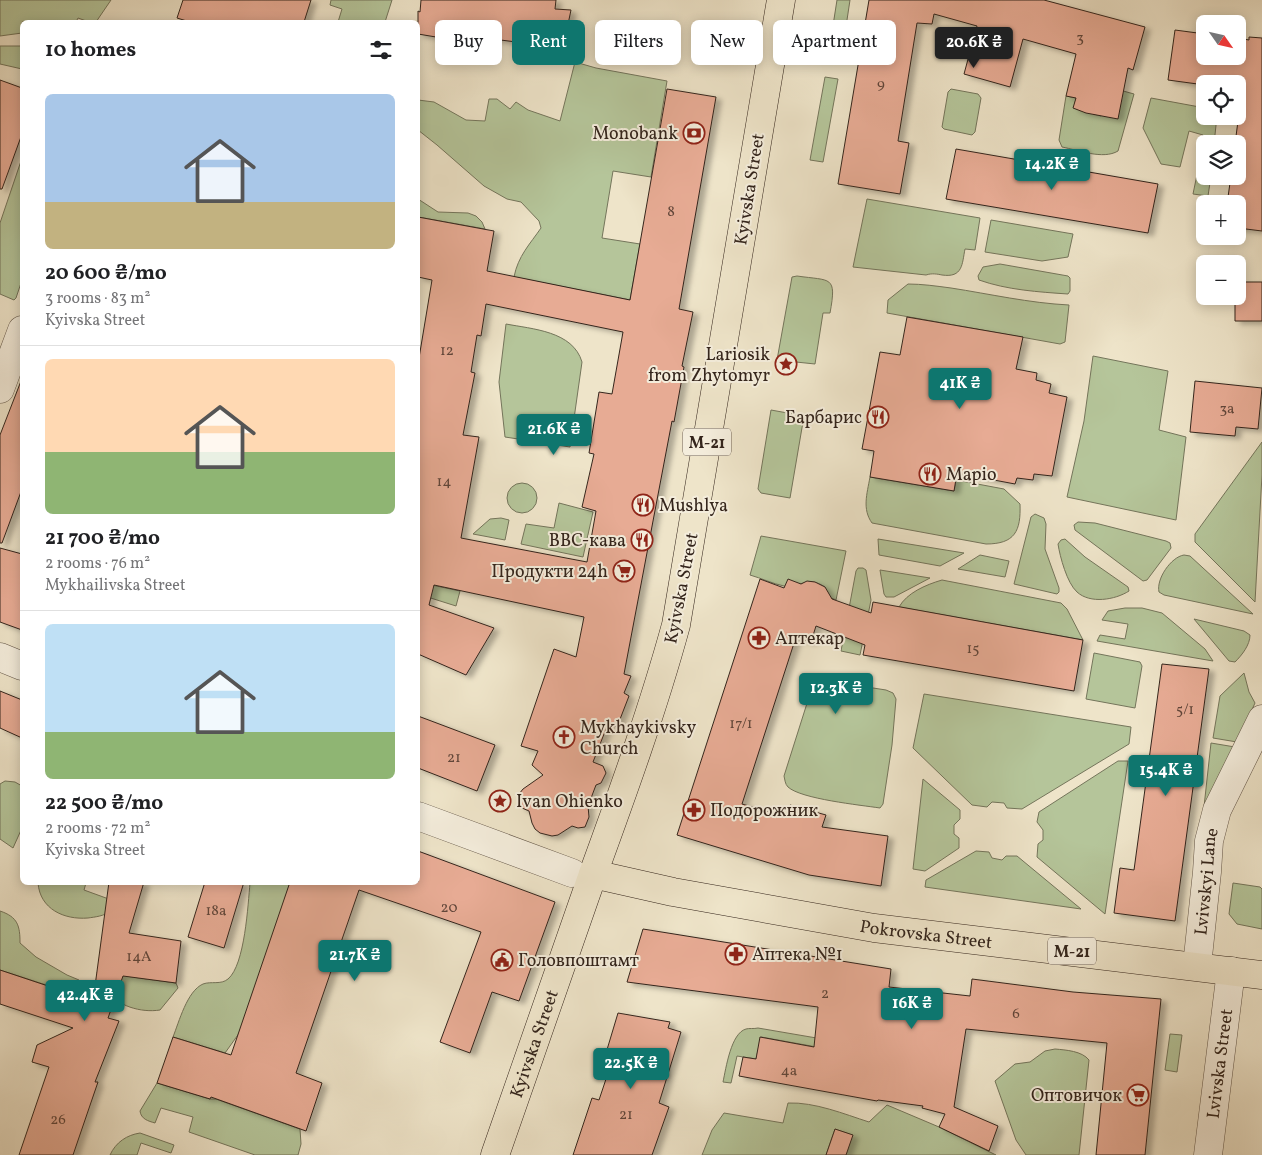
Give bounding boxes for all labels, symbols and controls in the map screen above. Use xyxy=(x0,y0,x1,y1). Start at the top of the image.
north arrow xyxy=(1196,15,1246,65)
map controls xyxy=(1196,15,1246,305)
chip: Buy xyxy=(435,20,502,65)
chip: Rent xyxy=(512,20,585,65)
chip: Filters xyxy=(595,20,681,65)
chip: New xyxy=(691,20,763,65)
chip: Apartment xyxy=(773,20,896,65)
pin: 20.6K ₴ xyxy=(928,27,1020,69)
house number: 3 xyxy=(1076,28,1084,49)
text: 20.6K ₴ xyxy=(946,32,1002,54)
text: 10 homes xyxy=(45,36,136,65)
icon: filters xyxy=(367,36,395,64)
house number: 9 xyxy=(877,74,885,95)
button: locate xyxy=(1196,75,1246,125)
bank icon: Monobank xyxy=(682,121,706,145)
place label: Monobank xyxy=(593,122,678,147)
icon: home xyxy=(175,126,265,216)
street label: Kyivska Street xyxy=(729,132,772,247)
button: layers xyxy=(1196,135,1246,185)
pin: 14.2K ₴ xyxy=(1006,148,1098,191)
text: 14.2K ₴ xyxy=(1025,154,1079,176)
button: + xyxy=(1196,195,1246,245)
house number: 8 xyxy=(667,202,675,223)
button: − xyxy=(1196,255,1246,305)
text: 20 600 ₴/mo xyxy=(45,259,167,288)
text: 3 rooms · 83 m² xyxy=(45,288,150,310)
text: Kyivska Street xyxy=(45,310,145,332)
house number: 12 xyxy=(440,341,454,362)
place label: Lariosik from Zhytomyr xyxy=(648,343,770,389)
place icon: Lariosik from Zhytomyr xyxy=(774,352,798,376)
pin: 41K ₴ xyxy=(925,368,995,410)
text: 41K ₴ xyxy=(940,373,980,395)
icon: home xyxy=(175,392,265,482)
house number: 3а xyxy=(1219,399,1235,420)
restaurant icon: Барбарис xyxy=(866,405,890,429)
place label: Барбарис xyxy=(785,406,862,431)
pin: 21.6K ₴ xyxy=(508,414,600,456)
text: 21.6K ₴ xyxy=(528,419,580,441)
road number: М-21 xyxy=(683,428,731,456)
restaurant icon: Маріо xyxy=(918,462,942,486)
place label: Маріо xyxy=(946,463,997,488)
house number: 14 xyxy=(437,472,451,493)
restaurant icon: Mushlya xyxy=(631,493,655,517)
place label: Mushlya xyxy=(659,494,728,519)
text: 21 700 ₴/mo xyxy=(45,524,160,553)
restaurant icon: BBC-кава xyxy=(630,528,654,552)
place label: BBC-кава xyxy=(549,529,626,554)
street label: Kyivska Street xyxy=(659,531,706,646)
text: 2 rooms · 76 m² xyxy=(45,553,150,575)
supermarket icon: Продукти 24h xyxy=(612,559,636,583)
place label: Продукти 24h xyxy=(491,560,608,585)
text: Mykhailivska Street xyxy=(45,575,186,597)
pharmacy icon: Аптекар xyxy=(747,626,771,650)
place label: Аптекар xyxy=(775,627,844,652)
house number: 15 xyxy=(966,639,980,660)
icon: home xyxy=(175,657,265,747)
pin: 12.3K ₴ xyxy=(790,672,882,715)
text: 12.3K ₴ xyxy=(810,678,862,700)
house number: 5/1 xyxy=(1176,700,1194,721)
house number: 17/1 xyxy=(729,714,753,735)
place label: Mykhaykivsky Church xyxy=(580,716,697,762)
church icon: Mykhaykivsky Church xyxy=(552,725,576,749)
house number: 21 xyxy=(447,748,461,769)
pin: 15.4K ₴ xyxy=(1120,754,1212,797)
text: 15.4K ₴ xyxy=(1139,760,1193,782)
text: 22 500 ₴/mo xyxy=(45,789,163,818)
place icon: Ivan Ohienko xyxy=(488,789,512,813)
place label: Ivan Ohienko xyxy=(516,790,623,815)
pharmacy icon: Подорожник xyxy=(682,798,706,822)
place label: Подорожник xyxy=(710,799,818,824)
text: 2 rooms · 72 m² xyxy=(45,818,150,840)
street label: Lvivskyi Lane xyxy=(1189,825,1226,937)
text: Kyivska Street xyxy=(45,840,145,862)
house number: 20 xyxy=(441,898,457,919)
house number: 18а xyxy=(206,901,226,922)
street label: Pokrovska Street xyxy=(858,915,994,956)
road number: М-21 xyxy=(1048,938,1096,964)
pin: 21.7K ₴ xyxy=(309,940,401,982)
pharmacy icon: Аптека №1 xyxy=(724,942,748,966)
place label: Аптека №1 xyxy=(752,943,843,968)
text: 21.7K ₴ xyxy=(329,945,381,967)
house number: 14А xyxy=(126,947,152,968)
public building icon: Головпоштамт xyxy=(490,948,514,972)
place label: Головпоштамт xyxy=(518,949,639,974)
pin: 42.4K ₴ xyxy=(39,980,131,1022)
house number: 2 xyxy=(821,984,829,1005)
text: 42.4K ₴ xyxy=(56,985,114,1007)
street label: Kyivska Street xyxy=(505,987,566,1102)
pin: 16K ₴ xyxy=(877,988,947,1030)
text: 16K ₴ xyxy=(892,993,932,1015)
house number: 6 xyxy=(1012,1004,1020,1025)
street label: Lvivska Street xyxy=(1202,1007,1240,1120)
pin: 22.5K ₴ xyxy=(585,1048,677,1090)
text: 22.5K ₴ xyxy=(604,1053,658,1075)
house number: 4а xyxy=(781,1061,797,1082)
supermarket icon: Оптовичок xyxy=(1126,1083,1150,1107)
place label: Оптовичок xyxy=(1031,1084,1122,1109)
house number: 21 xyxy=(619,1105,633,1126)
house number: 26 xyxy=(50,1110,66,1131)

